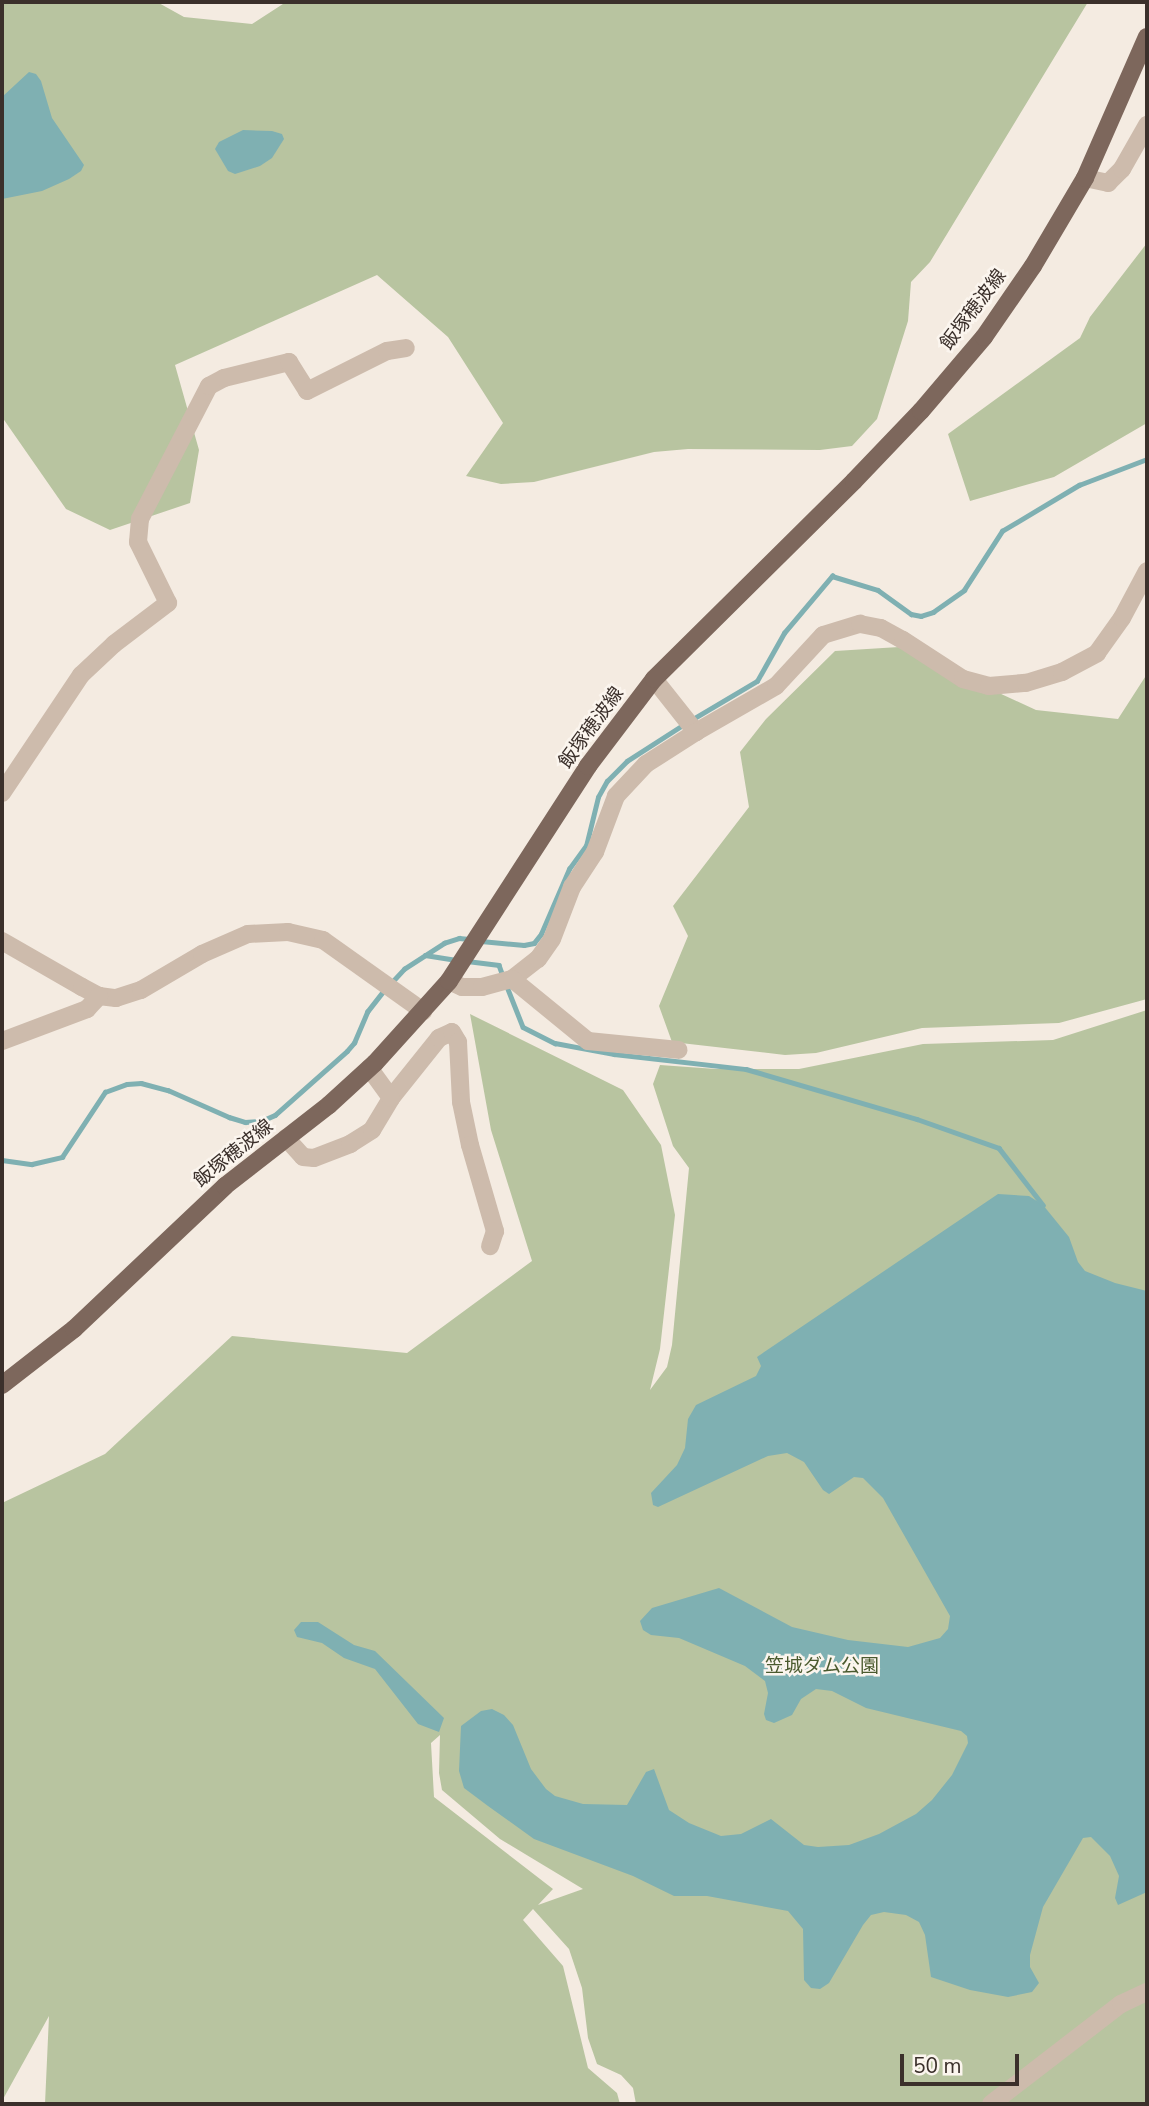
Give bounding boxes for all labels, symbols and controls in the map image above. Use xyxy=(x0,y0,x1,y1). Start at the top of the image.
street label: 飯塚穂波線 xyxy=(936,265,1012,355)
street label: 飯塚穂波線 xyxy=(555,683,629,773)
street label: 飯塚穂波線 xyxy=(190,1115,278,1193)
park label: 笠城ダム公園 xyxy=(765,1656,879,1678)
scale bar xyxy=(904,2039,1023,2084)
text: 50 m xyxy=(913,2052,962,2080)

